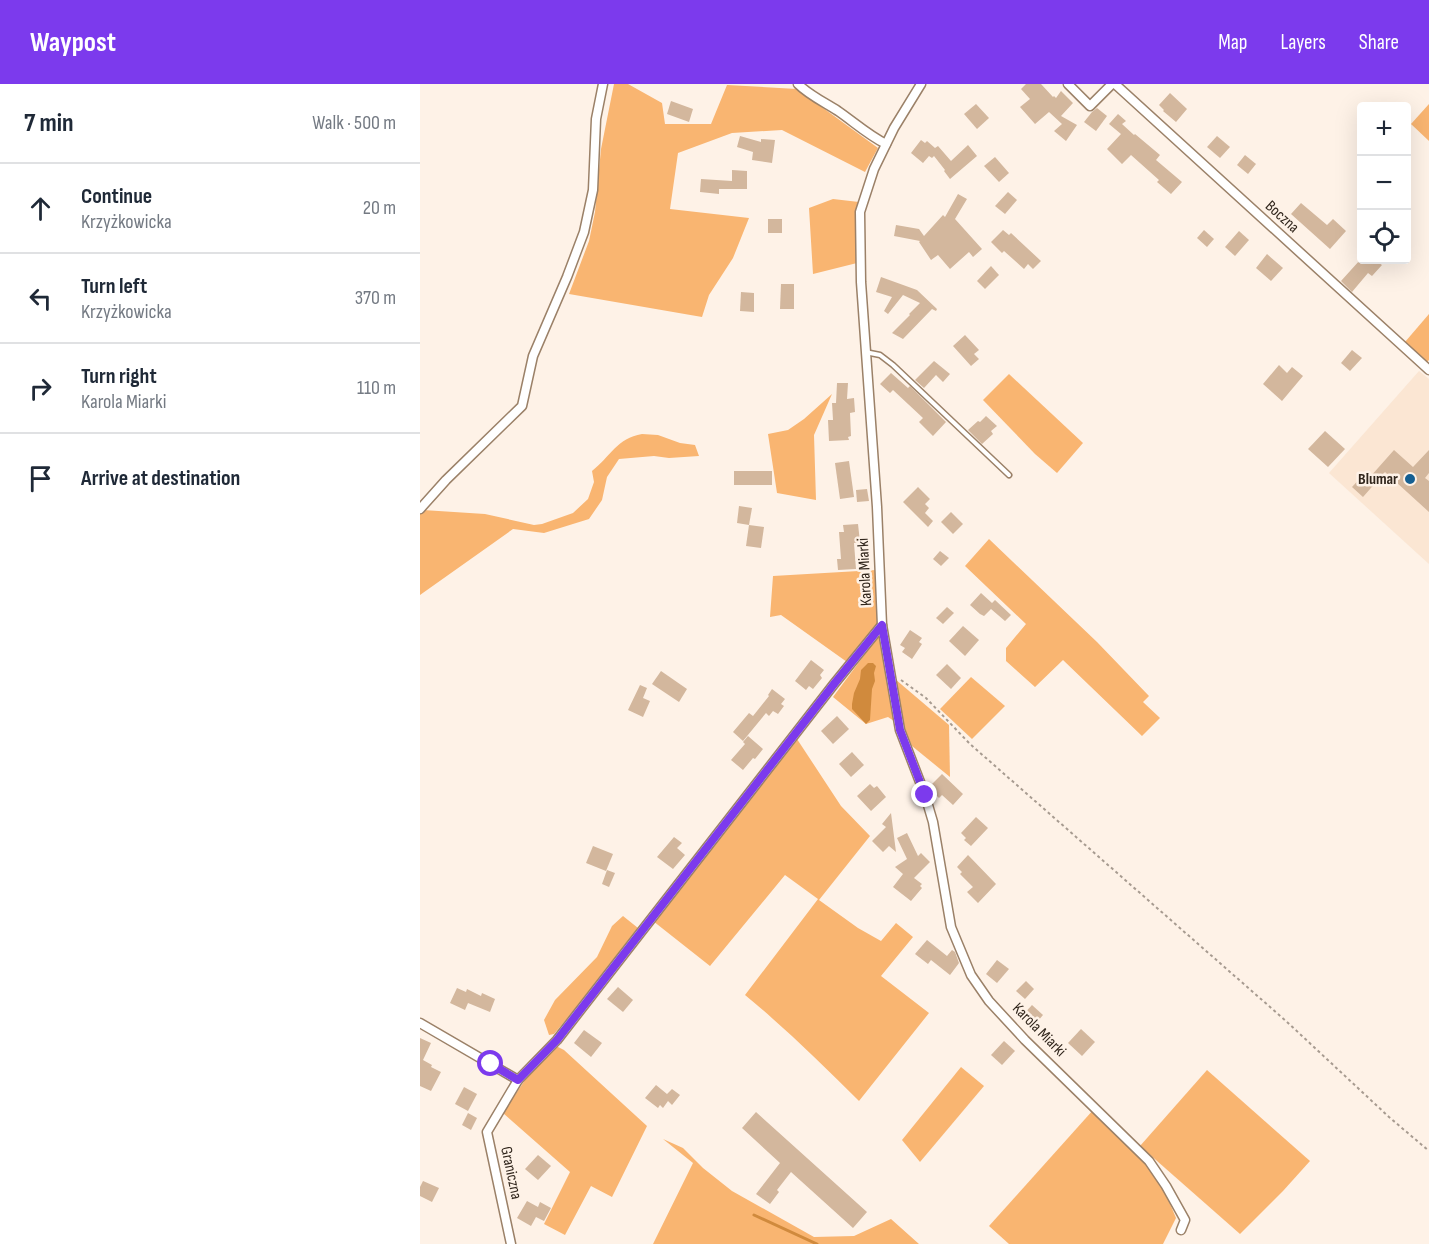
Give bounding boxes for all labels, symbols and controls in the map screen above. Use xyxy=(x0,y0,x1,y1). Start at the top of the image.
text: Waypost xyxy=(30,26,116,59)
text: Map xyxy=(1218,30,1247,55)
text: Layers xyxy=(1280,30,1326,55)
text: Share xyxy=(1359,30,1399,55)
map controls xyxy=(1357,102,1411,264)
button: + xyxy=(1357,102,1411,156)
text: 7 min xyxy=(24,108,73,139)
text: Walk · 500 m xyxy=(312,111,396,135)
button: − xyxy=(1357,156,1411,210)
text: Continue xyxy=(81,183,152,210)
icon: ahead xyxy=(24,192,57,225)
text: 20 m xyxy=(363,196,396,220)
street label: Boczna xyxy=(1261,197,1303,237)
text: Krzyżkowicka xyxy=(81,210,172,234)
button: locate xyxy=(1357,210,1411,264)
text: Turn left xyxy=(81,273,147,300)
icon: left xyxy=(24,282,57,315)
text: 370 m xyxy=(355,286,396,310)
text: Krzyżkowicka xyxy=(81,300,172,324)
text: Turn right xyxy=(81,363,157,390)
icon: right xyxy=(24,372,57,405)
text: 110 m xyxy=(357,376,396,400)
text: Karola Miarki xyxy=(81,390,166,414)
icon: arrive xyxy=(24,462,57,495)
text: Arrive at destination xyxy=(81,465,240,492)
place label: Blumar xyxy=(1358,470,1398,489)
marker: Blumar xyxy=(1403,472,1417,486)
street label: Karola Miarki xyxy=(854,537,876,607)
route end xyxy=(911,781,937,807)
street label: Karola Miarki xyxy=(1008,999,1070,1061)
route start xyxy=(477,1050,503,1076)
street label: Graniczna xyxy=(496,1145,526,1201)

